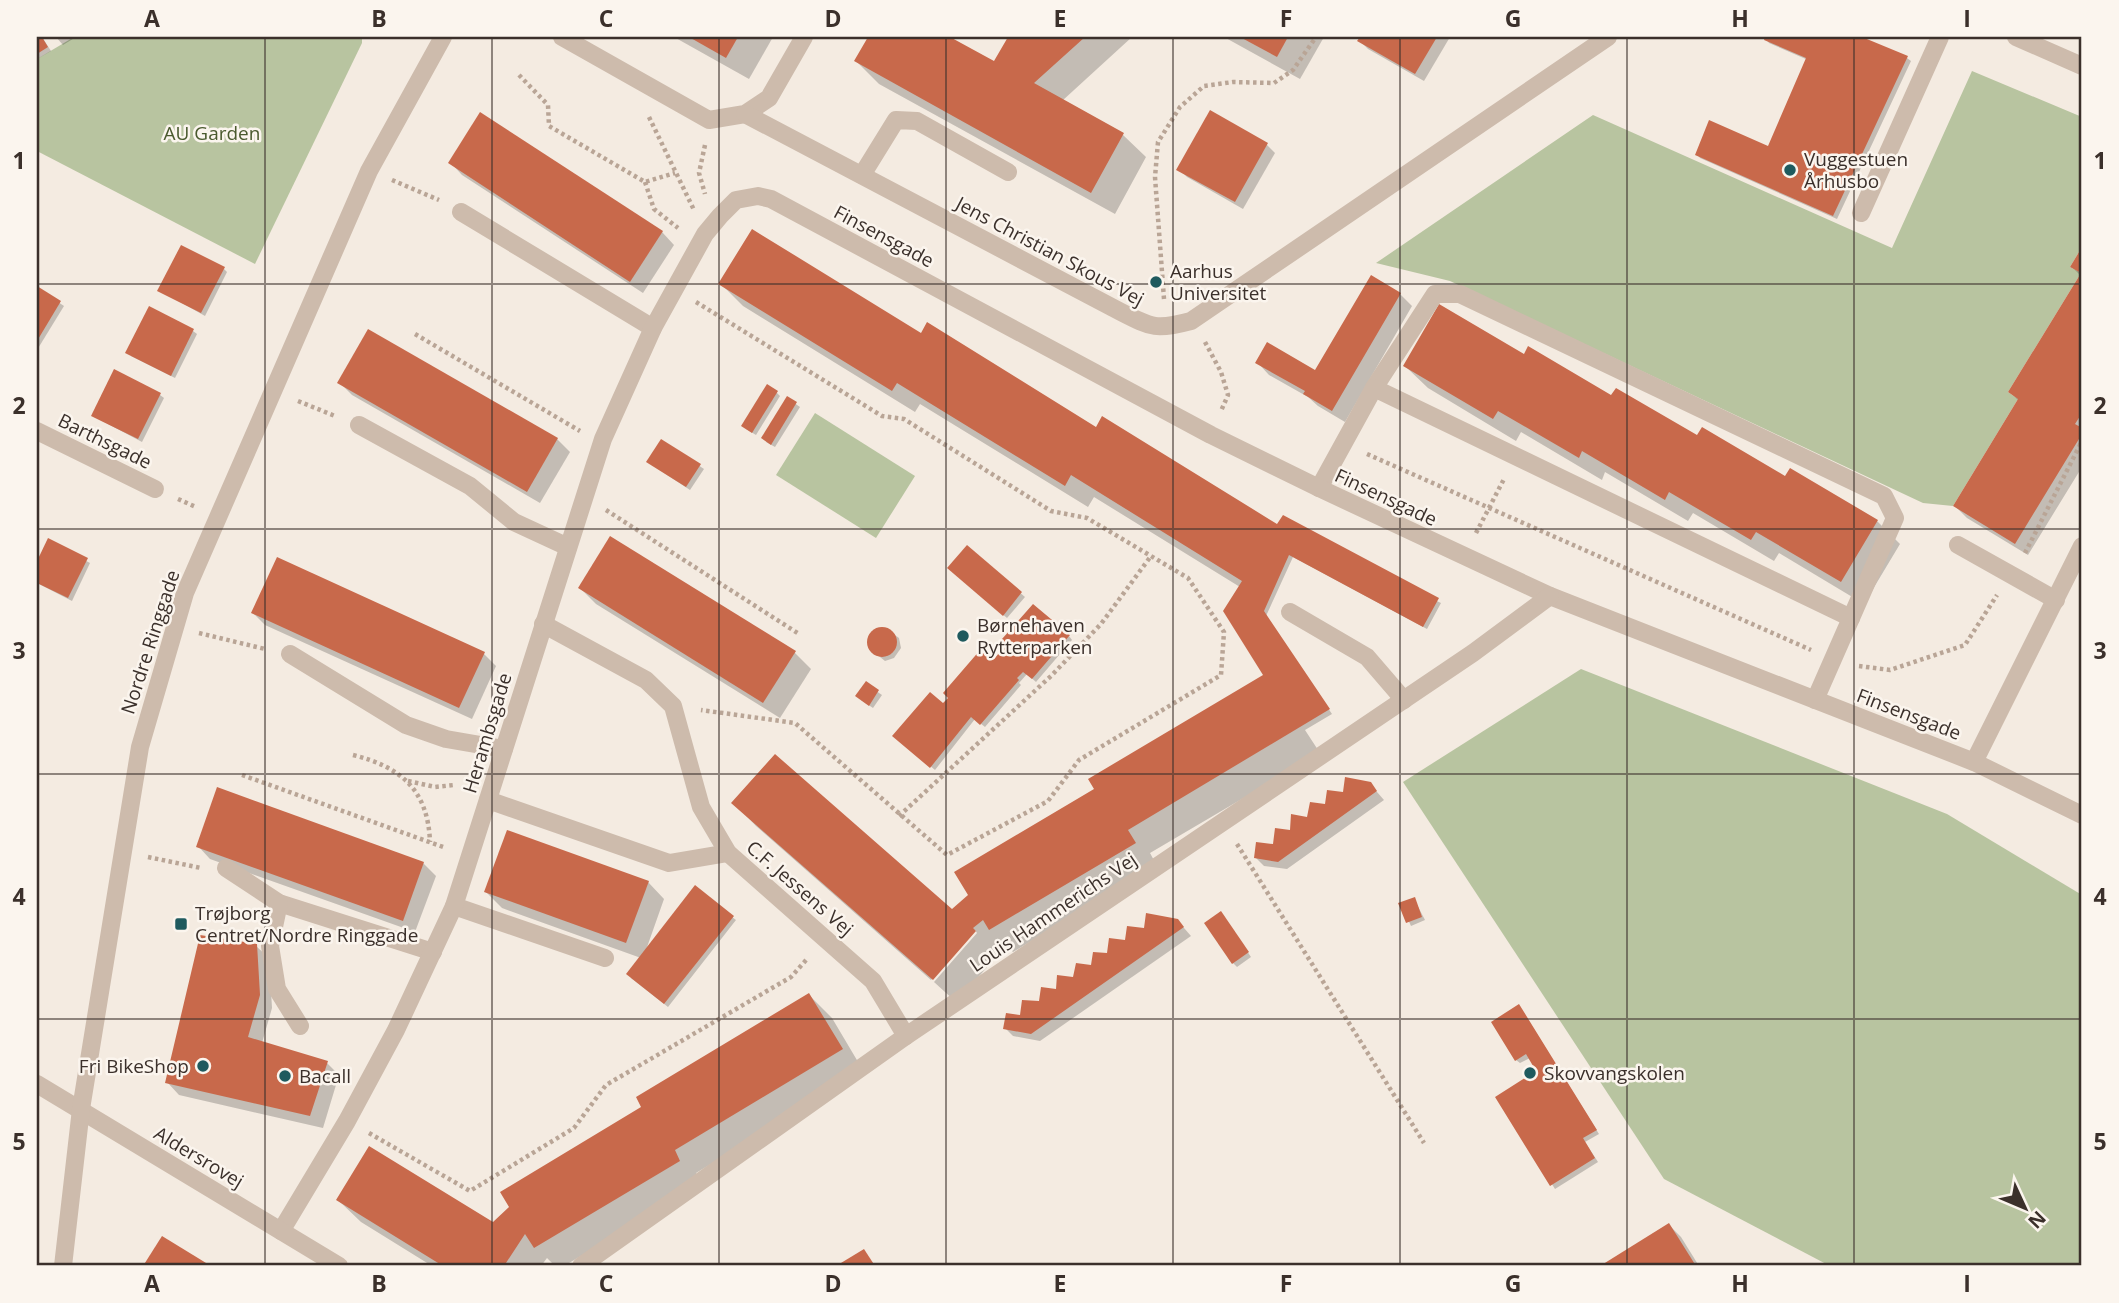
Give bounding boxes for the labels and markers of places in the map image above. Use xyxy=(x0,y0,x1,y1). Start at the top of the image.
place label: Vuggestuen Århusbo xyxy=(1804,146,1908,194)
marker: Vuggestuen Århusbo xyxy=(1782,162,1798,178)
place label: Aarhus Universitet xyxy=(1170,258,1267,306)
marker: Aarhus Universitet xyxy=(1148,274,1164,290)
place label: Børnehaven Rytterparken xyxy=(977,612,1092,660)
marker: Børnehaven Rytterparken xyxy=(955,628,971,644)
place label: Trøjborg Centret/Nordre Ringgade xyxy=(195,900,418,948)
marker: Trøjborg Centret/Nordre Ringgade xyxy=(173,916,189,932)
place label: Fri BikeShop xyxy=(79,1053,189,1079)
marker: Fri BikeShop xyxy=(195,1058,211,1074)
place label: Skovvangskolen xyxy=(1544,1060,1685,1086)
place label: Bacall xyxy=(299,1063,351,1089)
marker: Skovvangskolen xyxy=(1522,1065,1538,1081)
marker: Bacall xyxy=(277,1068,293,1084)

